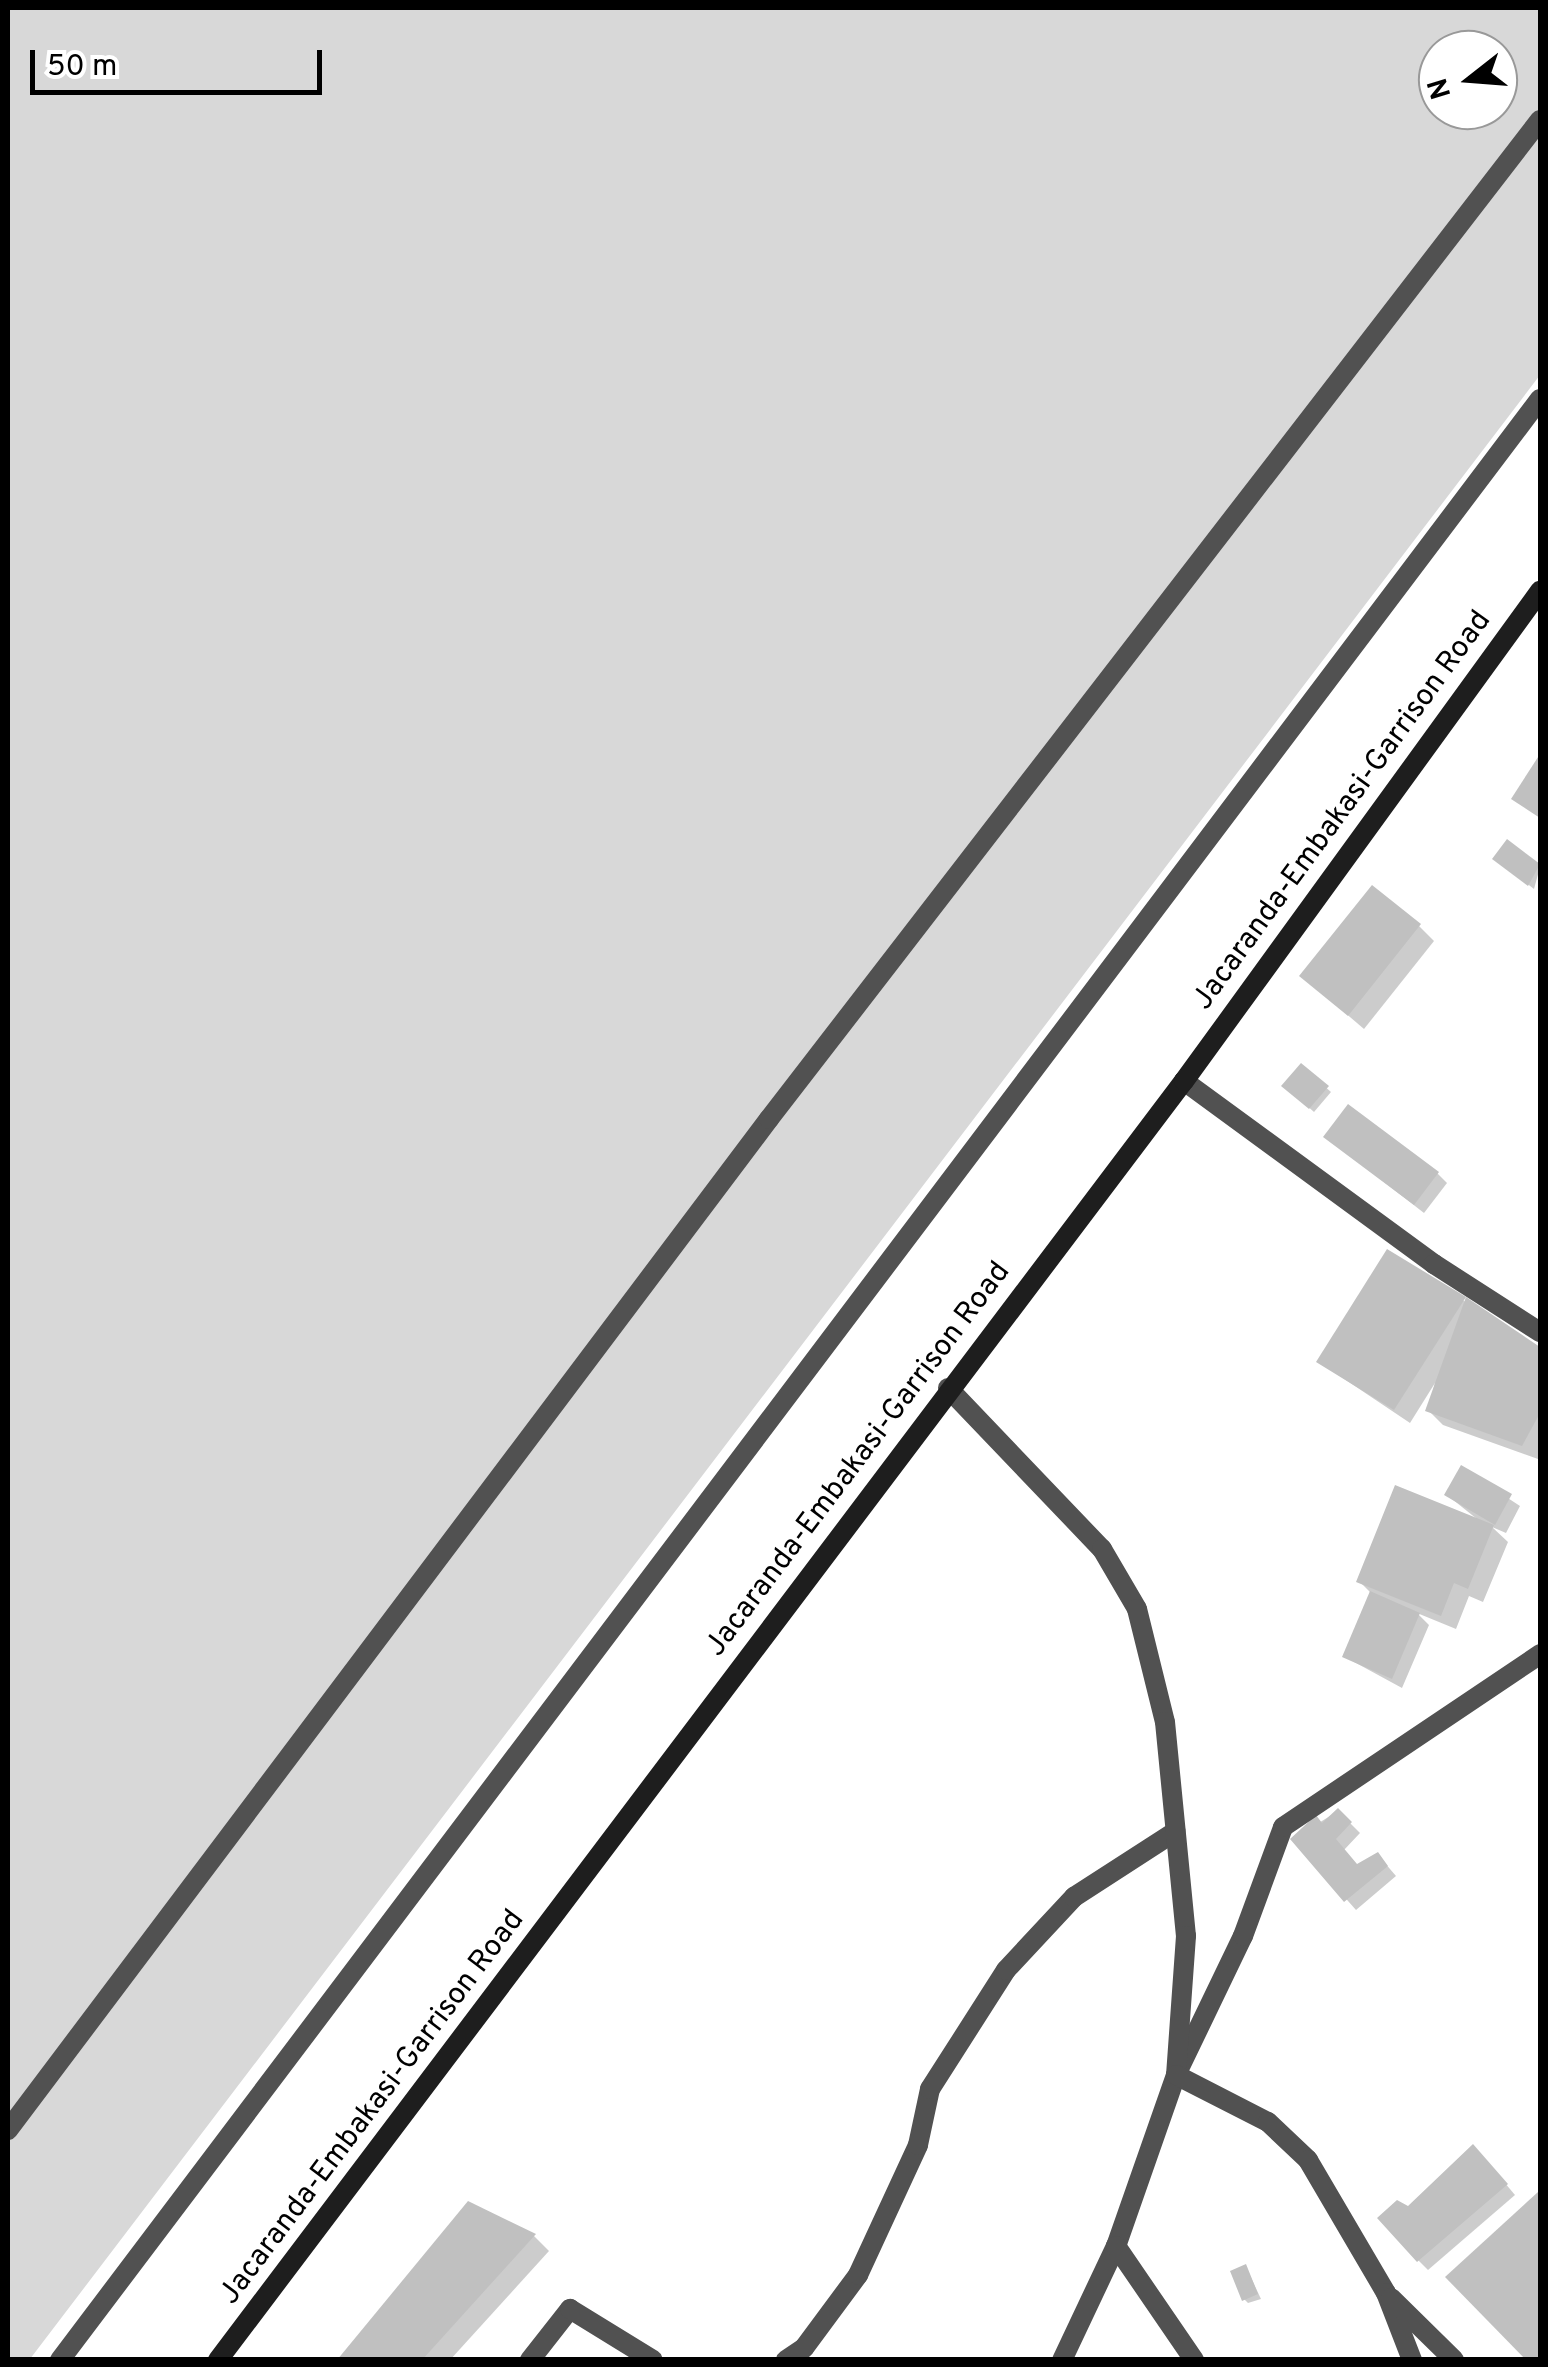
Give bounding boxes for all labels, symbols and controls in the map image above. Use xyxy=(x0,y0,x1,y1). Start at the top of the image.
scale bar xyxy=(35,30,328,92)
north arrow xyxy=(1418,30,1518,130)
text: 50 m xyxy=(47,49,117,86)
text: N xyxy=(1421,73,1461,103)
street label: Jacaranda-Embakasi-Garrison Road xyxy=(1186,604,1500,1018)
street label: Jacaranda-Embakasi-Garrison Road xyxy=(699,1256,1019,1664)
street label: Jacaranda-Embakasi-Garrison Road xyxy=(213,1904,533,2312)

